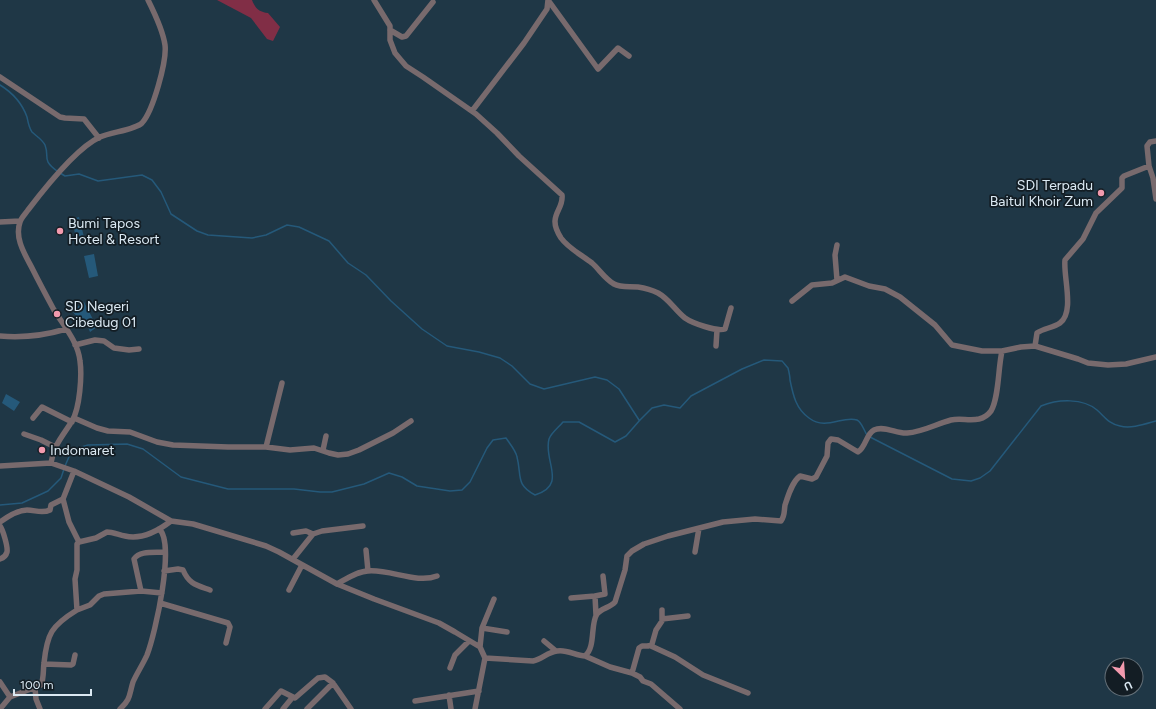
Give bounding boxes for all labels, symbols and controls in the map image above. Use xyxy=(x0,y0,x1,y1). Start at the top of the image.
place label: SDI Terpadu Baitul Khoir Zum xyxy=(990,177,1093,210)
marker: SDI Terpadu Baitul Khoir Zum xyxy=(1096,188,1106,198)
place label: Bumi Tapos Hotel & Resort xyxy=(68,215,160,248)
marker: Bumi Tapos Hotel & Resort xyxy=(55,226,65,236)
place label: SD Negeri Cibedug 01 xyxy=(65,298,137,331)
marker: SD Negeri Cibedug 01 xyxy=(52,309,62,319)
place label: Indomaret xyxy=(50,442,115,459)
marker: Indomaret xyxy=(37,445,47,455)
north arrow xyxy=(1104,657,1144,697)
scale bar xyxy=(14,671,91,697)
text: 100 m xyxy=(20,678,54,692)
text: U xyxy=(1122,678,1134,693)

